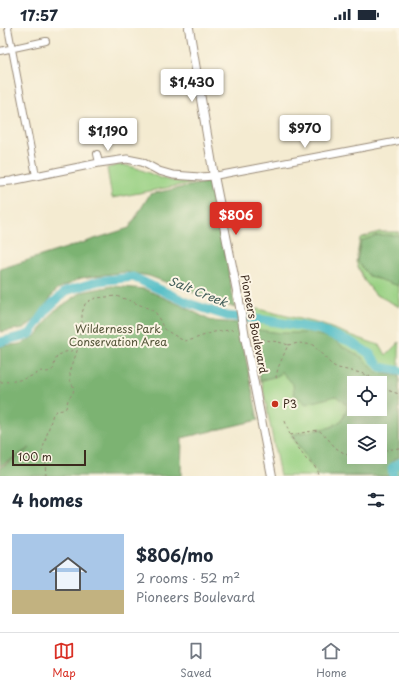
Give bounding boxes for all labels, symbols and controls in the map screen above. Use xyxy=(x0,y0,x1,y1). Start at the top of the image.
text: 17:57 xyxy=(20,3,58,26)
pin: $1,430 xyxy=(159,69,225,103)
text: $1,430 xyxy=(170,72,214,91)
pin: $970 xyxy=(281,115,329,149)
pin: $1,190 xyxy=(75,118,141,152)
text: $970 xyxy=(289,118,321,137)
text: $1,190 xyxy=(88,121,128,140)
pin: $806 xyxy=(212,202,260,236)
text: $806 xyxy=(219,205,253,224)
water label: Salt Creek xyxy=(166,271,231,311)
street label: Pioneers Boulevard xyxy=(237,273,272,375)
park label: Wilderness Park Conservation Area xyxy=(69,320,167,350)
map controls xyxy=(347,376,387,464)
button: locate xyxy=(347,376,387,416)
place label: P3 xyxy=(283,395,297,412)
marker: P3 xyxy=(270,399,280,409)
button: layers xyxy=(347,424,387,464)
scale bar xyxy=(12,448,86,467)
text: 100 m xyxy=(18,448,52,465)
text: 4 homes xyxy=(12,487,83,513)
icon: filters xyxy=(365,489,387,511)
text: $806/mo xyxy=(136,542,213,568)
icon: home xyxy=(44,550,92,598)
text: 2 rooms · 52 m² xyxy=(136,568,240,587)
text: Pioneers Boulevard xyxy=(136,587,255,606)
tab: Map xyxy=(52,640,76,681)
tab: Saved xyxy=(180,640,212,681)
tab: Home xyxy=(316,640,347,681)

